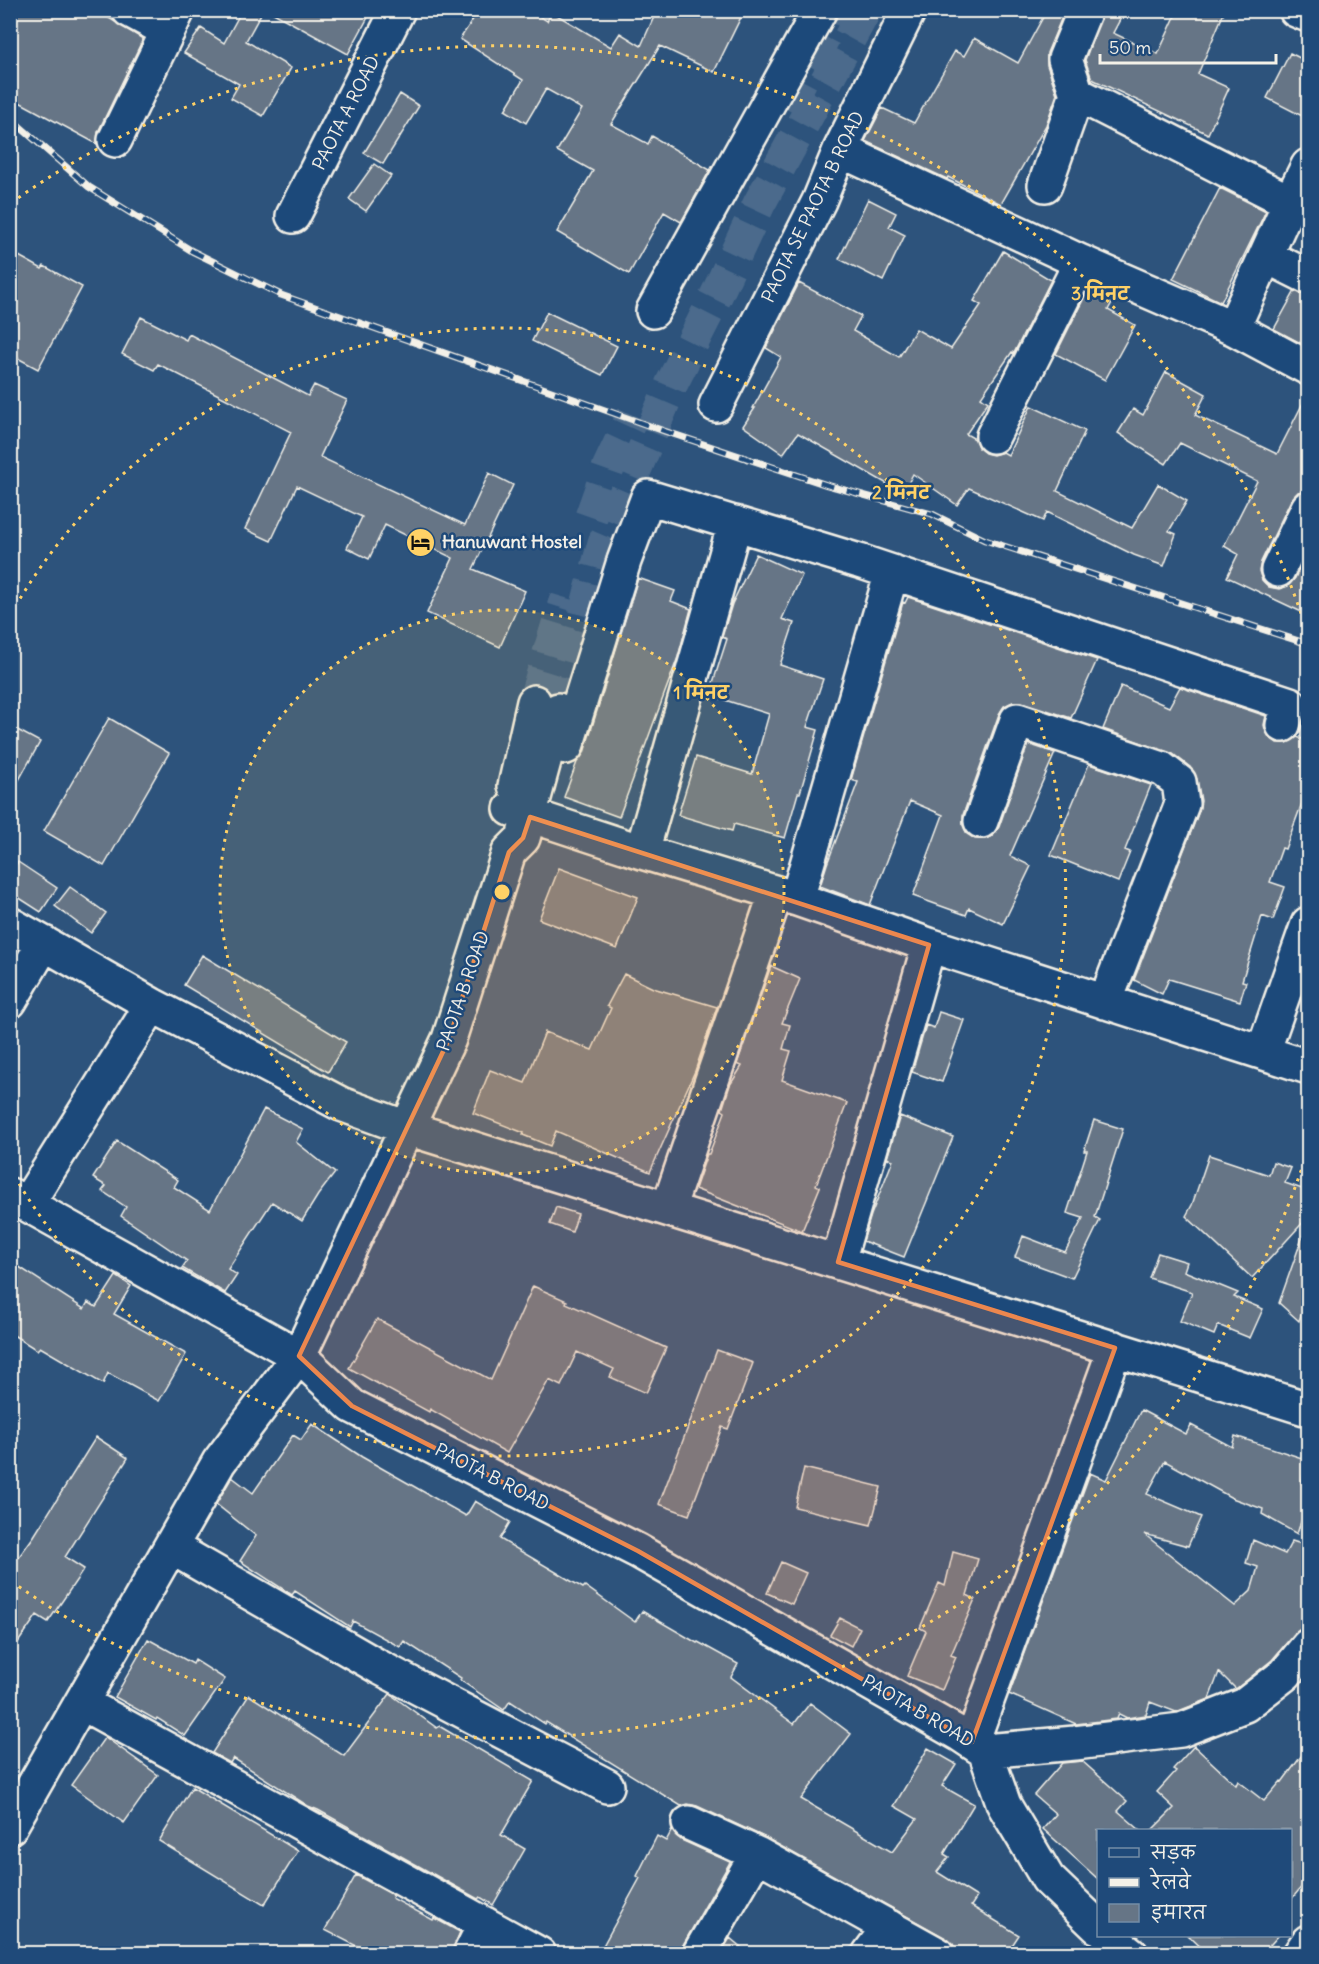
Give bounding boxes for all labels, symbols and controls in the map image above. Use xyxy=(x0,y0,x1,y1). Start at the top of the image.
scale bar xyxy=(1100,27,1276,65)
text: 50 m xyxy=(1109,36,1151,59)
street label: PAOTA A ROAD xyxy=(307,52,384,174)
street label: PAOTA SE PAOTA B ROAD xyxy=(756,107,869,306)
text: 3 मिनट xyxy=(1071,279,1131,305)
text: 2 मिनट xyxy=(872,478,932,504)
hotel icon: Hanuwant Hostel xyxy=(405,526,437,558)
place label: Hanuwant Hostel xyxy=(442,530,582,553)
text: 1 मिनट xyxy=(673,678,731,704)
centre of rings xyxy=(492,882,512,902)
street label: PAOTA B ROAD xyxy=(431,928,494,1054)
street label: PAOTA B ROAD xyxy=(431,1438,553,1515)
street label: PAOTA B ROAD xyxy=(858,1669,978,1752)
legend xyxy=(1097,1829,1292,1937)
text: सड़क xyxy=(1150,1841,1196,1864)
text: रेलवे xyxy=(1149,1867,1192,1894)
text: इमारत xyxy=(1151,1901,1207,1924)

